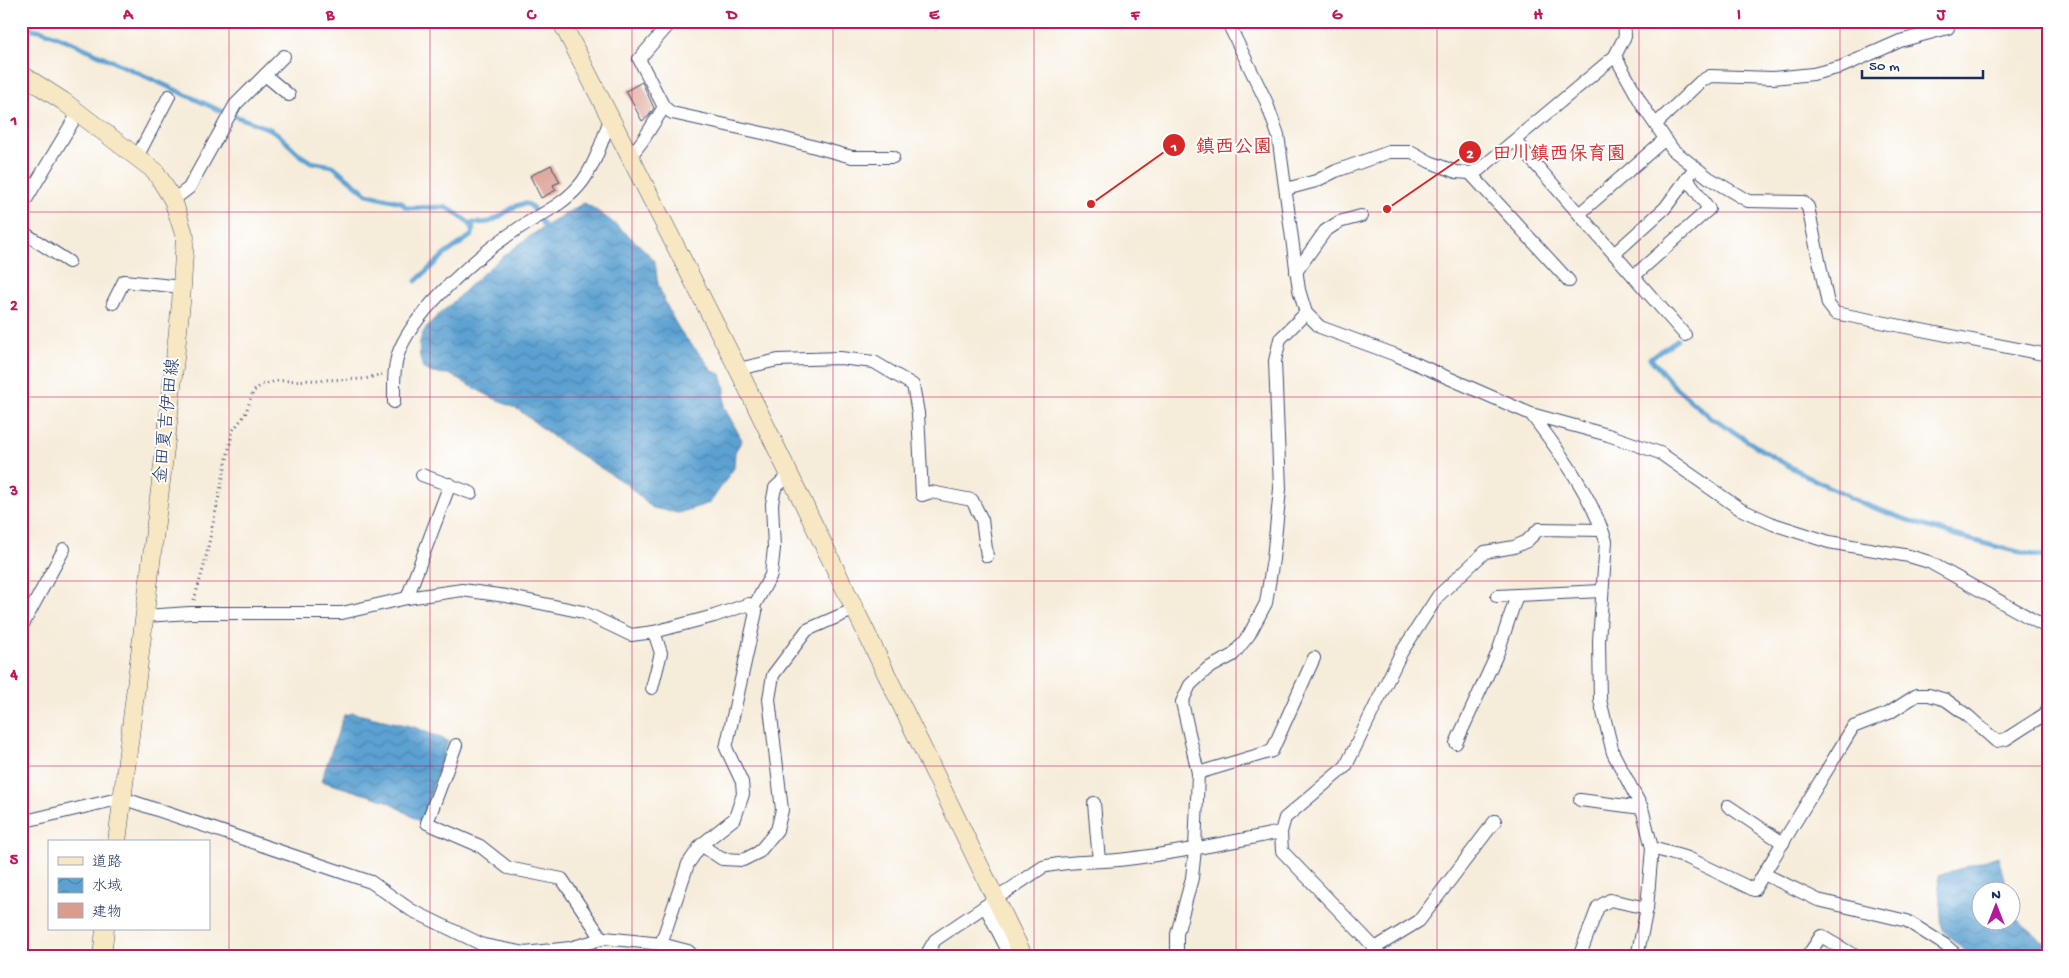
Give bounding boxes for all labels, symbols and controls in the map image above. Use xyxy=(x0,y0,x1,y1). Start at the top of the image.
text: A xyxy=(122,7,134,26)
text: B xyxy=(325,7,335,26)
text: C xyxy=(526,7,537,26)
text: D xyxy=(725,7,738,26)
text: E xyxy=(929,7,940,26)
text: F xyxy=(1130,7,1141,26)
text: G xyxy=(1332,7,1343,26)
text: H xyxy=(1533,7,1543,26)
text: I xyxy=(1737,7,1741,26)
text: J xyxy=(1936,7,1947,26)
scale bar xyxy=(1862,48,1983,80)
text: 50 m xyxy=(1869,58,1900,76)
text: 1 xyxy=(10,113,17,132)
callout: 鎮西公園 xyxy=(1161,128,1282,162)
callout: 田川鎮西保育園 xyxy=(1458,135,1636,169)
text: 鎮西公園 xyxy=(1196,136,1272,160)
text: 1 xyxy=(1170,139,1177,157)
text: 田川鎮西保育園 xyxy=(1492,143,1626,167)
text: 2 xyxy=(1466,146,1474,164)
text: 2 xyxy=(10,298,18,317)
street label: 金田夏吉伊田線 xyxy=(150,357,185,485)
text: 3 xyxy=(9,483,18,502)
text: 4 xyxy=(9,667,18,686)
legend xyxy=(48,840,210,930)
text: 5 xyxy=(10,852,19,871)
text: 道路 xyxy=(92,854,122,872)
text: 水域 xyxy=(92,877,122,896)
north arrow xyxy=(1972,880,2022,930)
text: N xyxy=(1991,887,2001,904)
text: 建物 xyxy=(92,904,122,922)

